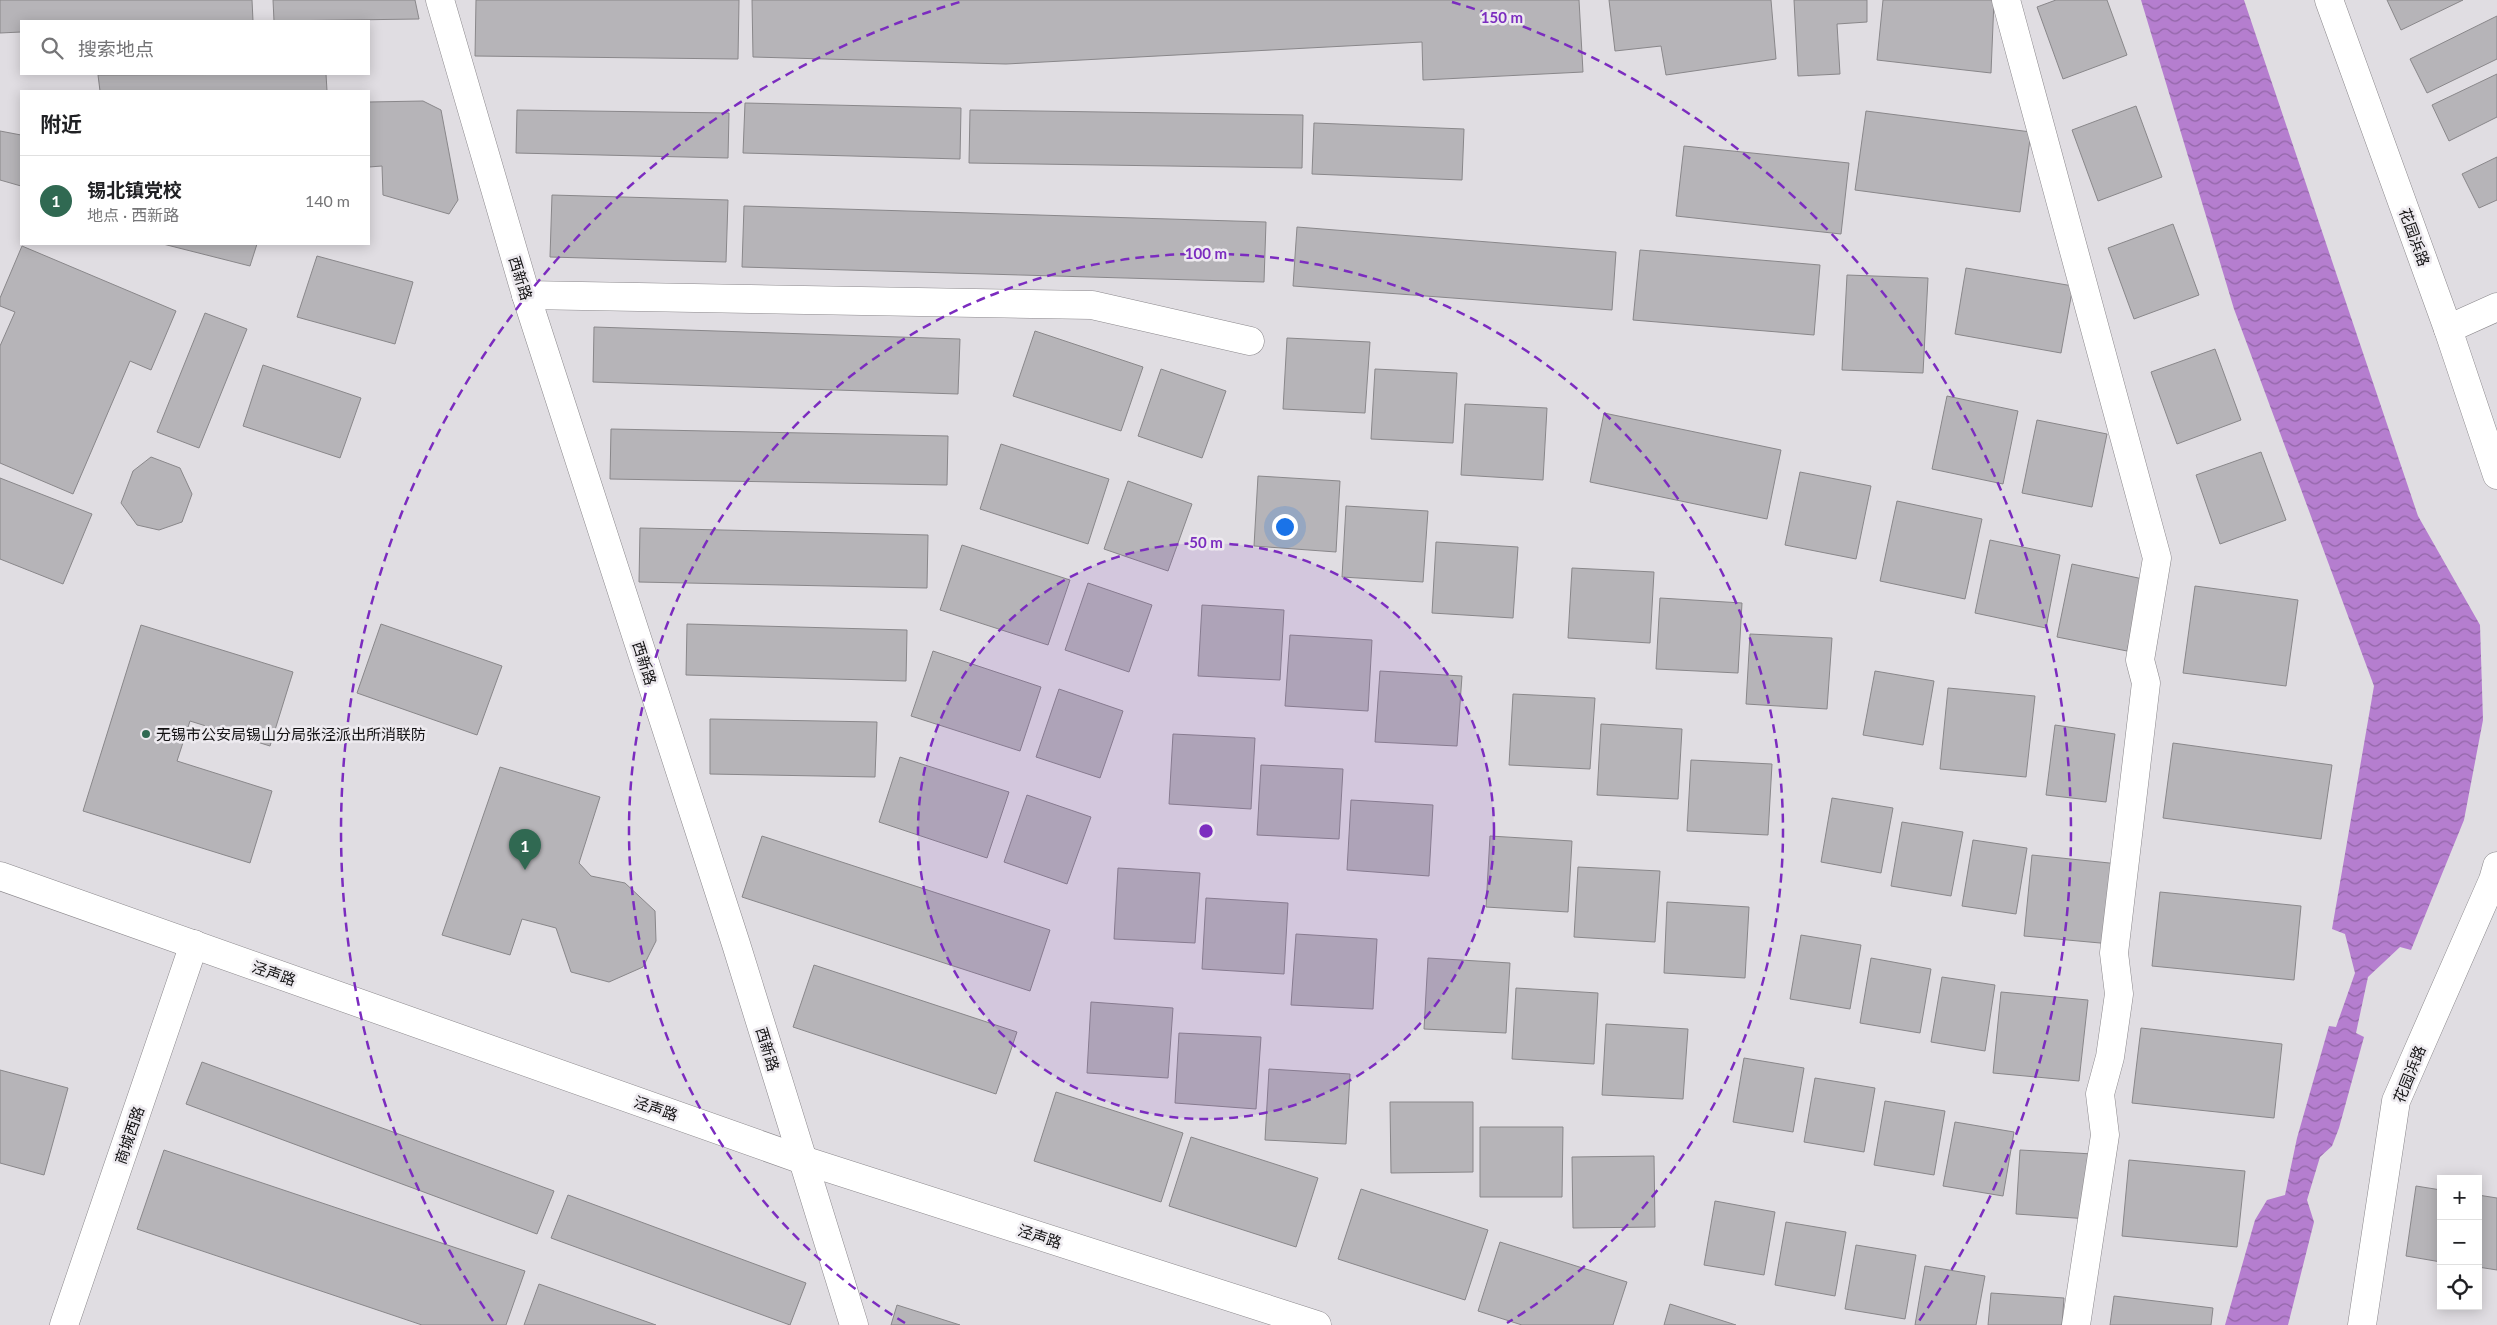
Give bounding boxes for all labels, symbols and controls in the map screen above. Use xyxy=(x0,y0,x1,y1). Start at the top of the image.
text: 150 m xyxy=(1481,8,1523,26)
search box xyxy=(20,20,370,75)
icon: search xyxy=(38,34,66,62)
text: 搜索地点 xyxy=(78,37,154,60)
text: 附近 xyxy=(40,111,82,136)
text: 锡北镇党校 xyxy=(87,178,182,201)
text: 1 xyxy=(51,191,61,210)
text: 140 m xyxy=(305,191,350,210)
text: 地点 · 西新路 xyxy=(87,205,179,224)
street label: 花园浜路 xyxy=(2396,206,2434,268)
text: 100 m xyxy=(1185,244,1227,262)
street label: 西新路 xyxy=(506,254,536,302)
your location xyxy=(1272,514,1298,540)
text: 50 m xyxy=(1189,533,1223,551)
street label: 西新路 xyxy=(629,639,661,687)
place label: 无锡市公安局锡山分局张泾派出所消联防 xyxy=(156,725,426,743)
marker: 无锡市公安局锡山分局张泾派出所消联防 xyxy=(140,728,152,740)
centre of rings xyxy=(1197,822,1215,840)
pin: 1 xyxy=(509,829,541,870)
street label: 泾声路 xyxy=(250,957,298,989)
street label: 西新路 xyxy=(753,1025,783,1073)
street label: 花园浜路 xyxy=(2389,1043,2429,1105)
street label: 泾声路 xyxy=(632,1092,680,1124)
street label: 商城西路 xyxy=(111,1104,147,1166)
map controls xyxy=(2437,1175,2482,1310)
button: + xyxy=(2437,1175,2482,1220)
street label: 泾声路 xyxy=(1016,1220,1064,1252)
button: − xyxy=(2437,1220,2482,1265)
button: locate xyxy=(2437,1265,2482,1310)

